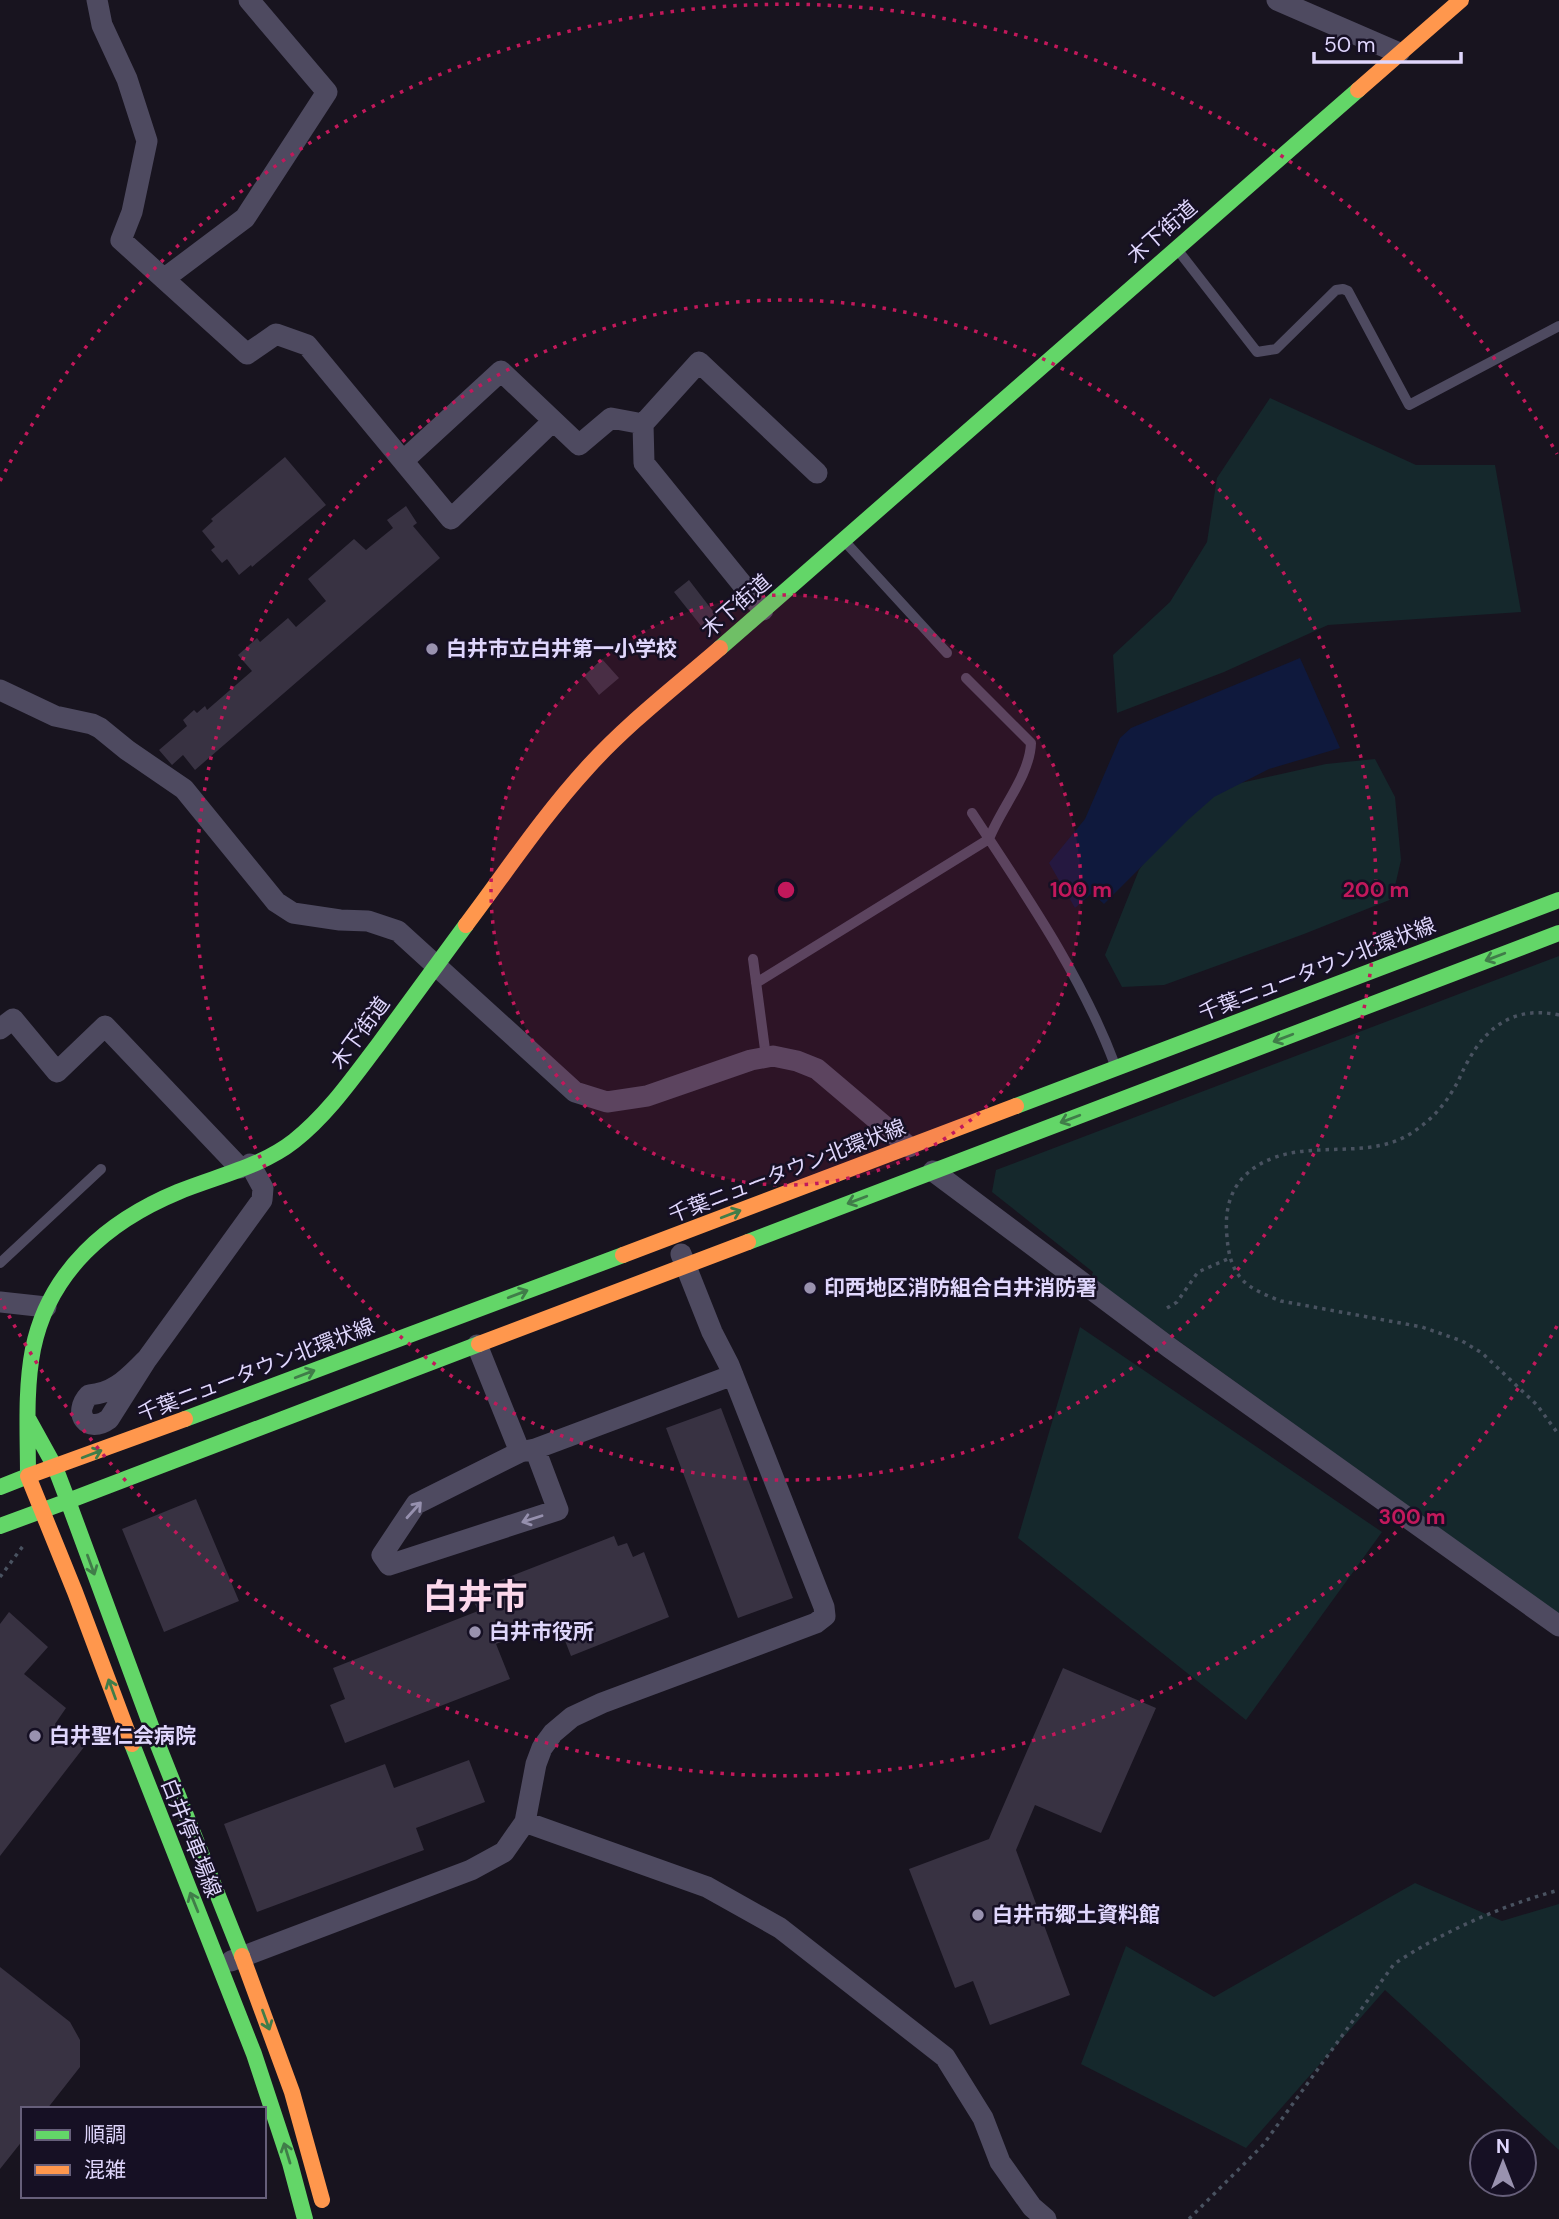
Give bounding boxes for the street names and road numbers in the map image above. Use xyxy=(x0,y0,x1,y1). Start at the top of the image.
street label: 木下街道 xyxy=(1121,194,1203,270)
street label: 木下街道 xyxy=(695,568,777,644)
street label: 千葉ニュータウン北環状線 xyxy=(1194,911,1440,1027)
street label: 木下街道 xyxy=(324,991,396,1075)
street label: 千葉ニュータウン北環状線 xyxy=(664,1113,910,1229)
street label: 千葉ニュータウン北環状線 xyxy=(133,1312,379,1428)
street label: 白井停車場線 xyxy=(154,1774,228,1902)

